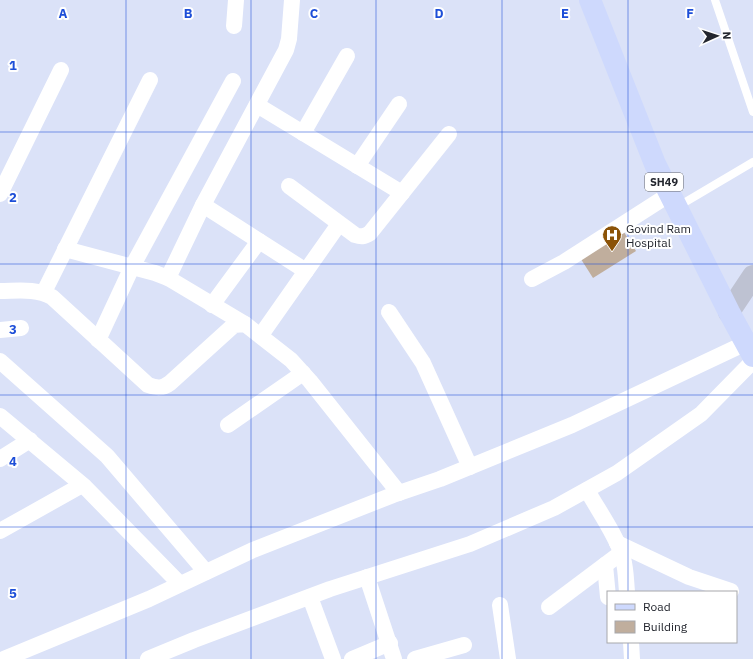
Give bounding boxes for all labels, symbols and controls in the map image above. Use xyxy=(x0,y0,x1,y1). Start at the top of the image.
text: A xyxy=(59,5,68,22)
text: B xyxy=(184,5,193,22)
text: C xyxy=(310,5,319,22)
text: D xyxy=(434,5,444,22)
text: E xyxy=(561,5,569,22)
text: F xyxy=(686,5,694,22)
north arrow xyxy=(697,16,737,56)
text: N xyxy=(720,31,734,40)
text: 1 xyxy=(9,57,17,74)
road number: SH49 xyxy=(645,173,683,191)
text: 2 xyxy=(9,189,17,206)
place label: Govind Ram Hospital xyxy=(626,221,691,250)
hospital icon: Govind Ram Hospital xyxy=(601,224,623,252)
text: 3 xyxy=(9,321,17,338)
text: 4 xyxy=(9,453,17,470)
text: 5 xyxy=(9,585,17,602)
legend xyxy=(607,591,737,643)
text: Road xyxy=(643,599,671,614)
text: Building xyxy=(643,619,688,634)

